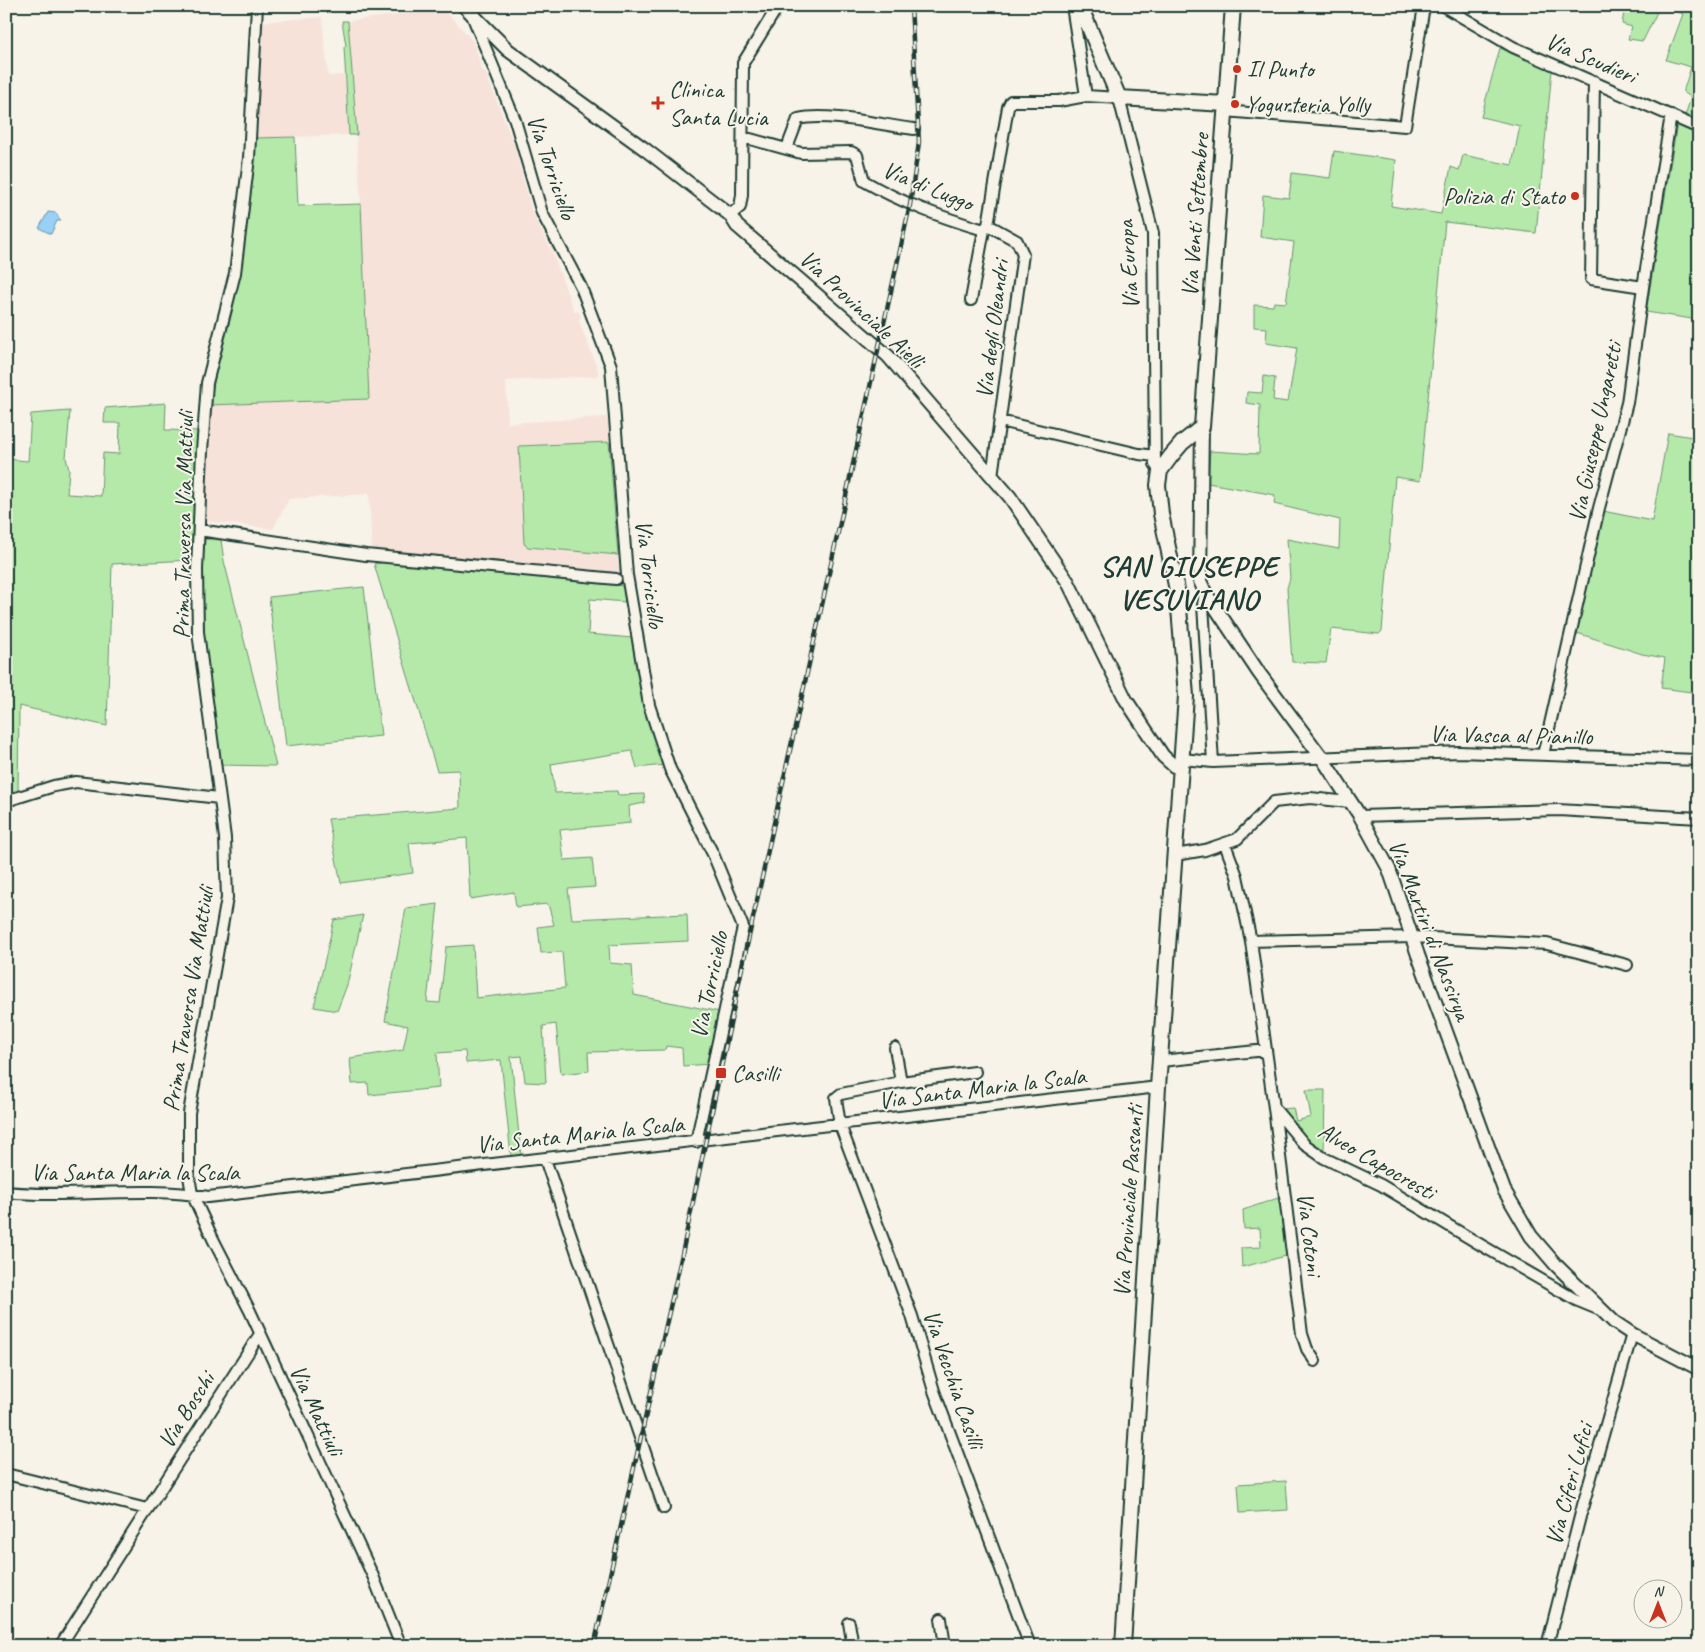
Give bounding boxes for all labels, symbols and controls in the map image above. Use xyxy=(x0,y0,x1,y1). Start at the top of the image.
street label: Via Scudieri xyxy=(1541,26,1644,92)
place label: Il Punto xyxy=(1247,54,1316,84)
marker: Il Punto xyxy=(1231,63,1243,75)
place label: Clinica Santa Lucia xyxy=(669,74,769,132)
place label: Yogurteria Yolly xyxy=(1245,89,1372,119)
marker: Clinica Santa Lucia xyxy=(651,96,665,110)
marker: Yogurteria Yolly xyxy=(1229,98,1241,110)
street label: Via Torriciello xyxy=(520,111,584,225)
street label: Via Venti Settembre xyxy=(1174,130,1216,298)
street label: Via di Luggo xyxy=(878,154,980,219)
place label: Polizia di Stato xyxy=(1443,181,1567,211)
marker: Polizia di Stato xyxy=(1569,190,1581,202)
street label: Via Europa xyxy=(1110,218,1146,310)
street label: Via Provinciale Aielli xyxy=(793,243,933,376)
street label: Via degli Oleandri xyxy=(969,256,1016,400)
street label: Via Giuseppe Ungaretti xyxy=(1561,336,1629,525)
street label: Prima Traversa Via Mattiuli xyxy=(166,408,200,639)
street label: Via Torriciello xyxy=(628,518,672,631)
district label: SAN GIUSEPPE VESUVIANO xyxy=(1100,548,1282,618)
street label: Via Vasca al Pianillo xyxy=(1429,719,1594,751)
street label: Via Martiri di Nassirya xyxy=(1382,836,1479,1027)
street label: Prima Traversa Via Mattiuli xyxy=(155,882,221,1114)
street label: Via Torriciello xyxy=(683,927,735,1041)
place label: Casilli xyxy=(732,1058,783,1088)
street label: Via Santa Maria la Scala xyxy=(877,1060,1089,1116)
marker: Casilli xyxy=(714,1066,728,1080)
street label: Via Provinciale Passanti xyxy=(1106,1101,1150,1298)
street label: Via Santa Maria la Scala xyxy=(475,1108,687,1160)
street label: Alveo Capocresti xyxy=(1313,1115,1444,1208)
street label: Via Santa Maria la Scala xyxy=(31,1157,241,1187)
street label: Via Cotoni xyxy=(1290,1191,1330,1280)
street label: Via Vecchia Casilli xyxy=(916,1306,993,1455)
street label: Via Mattiuli xyxy=(283,1360,352,1463)
street label: Via Boschi xyxy=(151,1364,222,1454)
street label: Via Ciferi Lufici xyxy=(1538,1417,1600,1548)
north arrow xyxy=(1632,1580,1682,1630)
text: N xyxy=(1654,1583,1665,1600)

